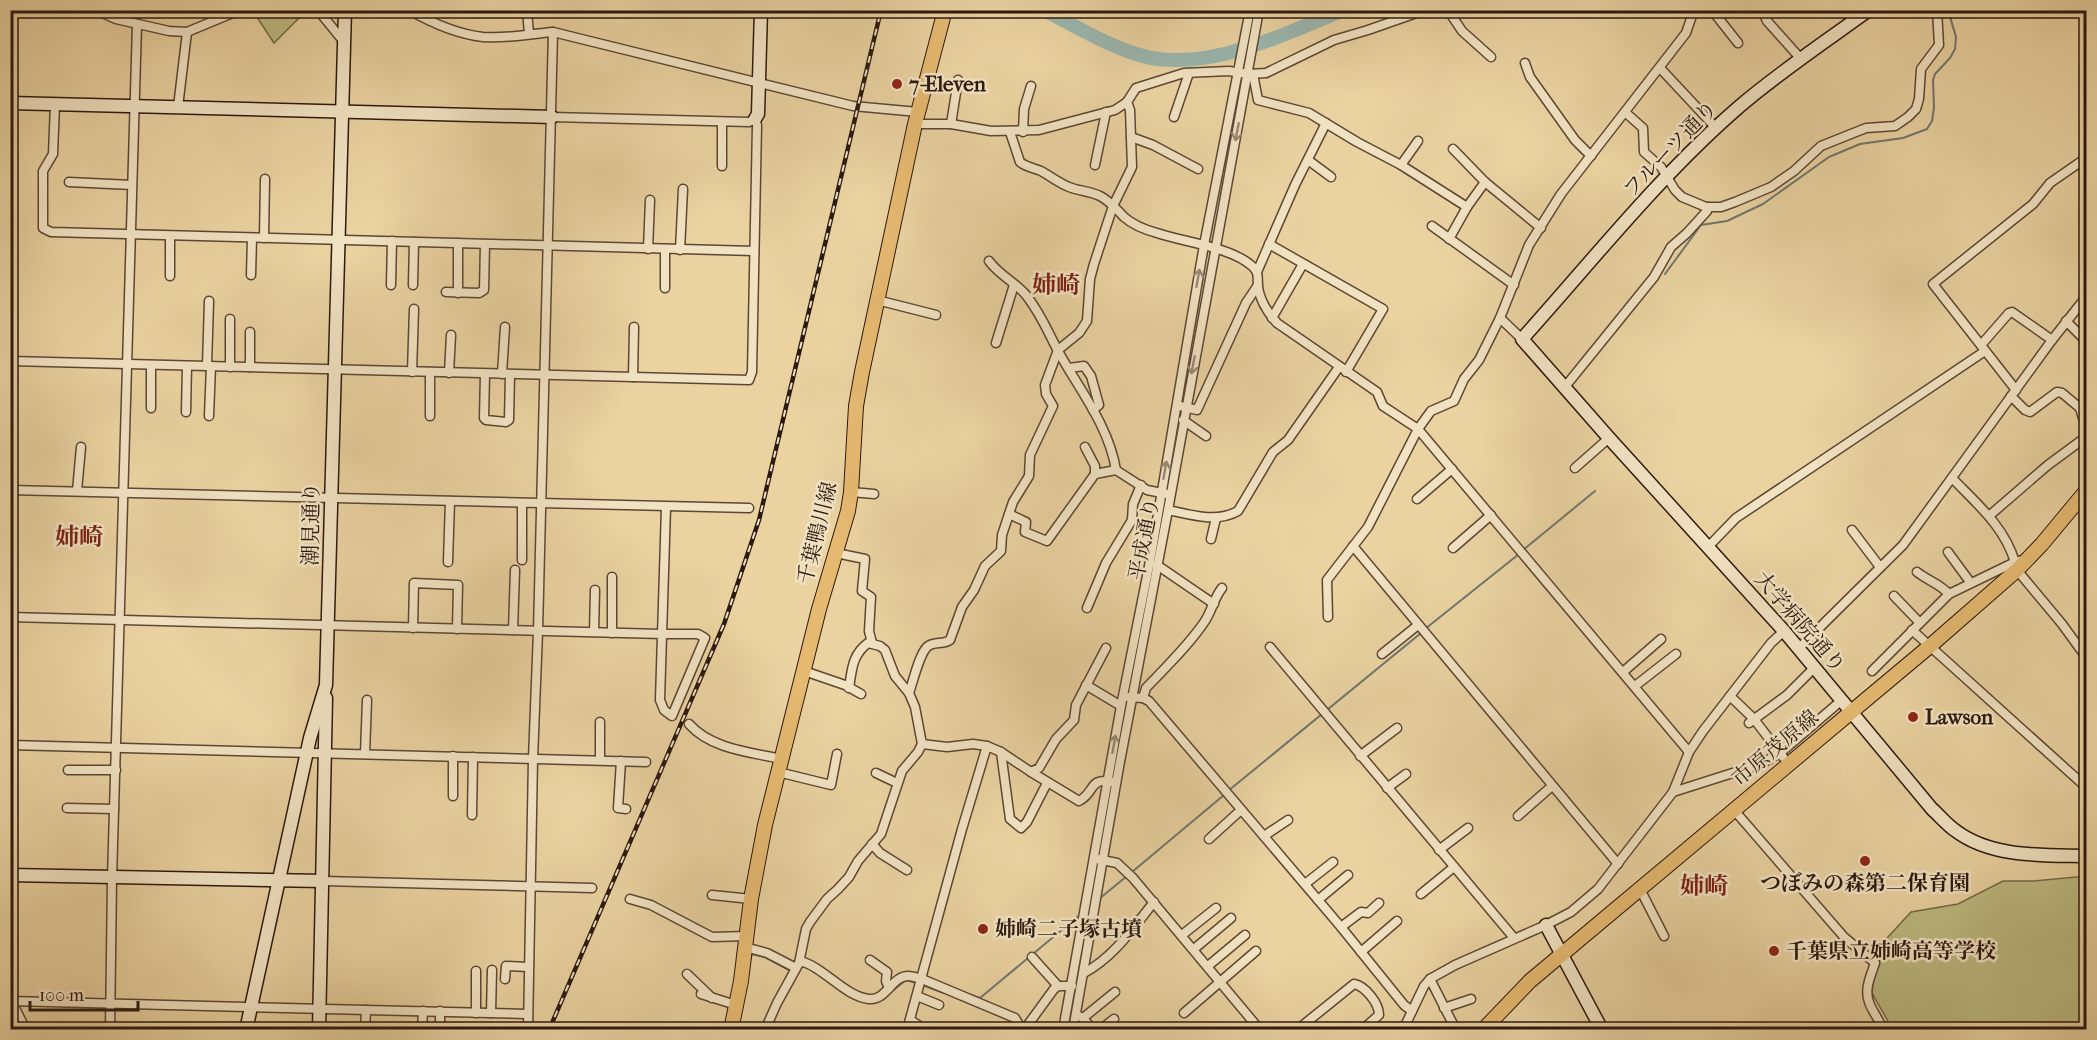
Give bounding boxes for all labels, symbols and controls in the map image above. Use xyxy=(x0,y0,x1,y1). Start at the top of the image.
place label: 7-Eleven xyxy=(908,72,987,96)
marker: 7-Eleven xyxy=(890,77,904,91)
street label: フルーツ通り xyxy=(1618,96,1722,202)
one-way arrow xyxy=(1231,122,1242,141)
one-way arrow xyxy=(1193,269,1204,288)
district label: 姉崎 xyxy=(1032,271,1080,299)
one-way arrow xyxy=(1187,354,1198,374)
one-way arrow xyxy=(1160,461,1171,481)
street label: 千葉鴨川線 xyxy=(793,479,841,587)
street label: 潮見通り xyxy=(298,482,324,566)
street label: 平成通り xyxy=(1124,495,1164,583)
district label: 姉崎 xyxy=(55,523,103,551)
street label: 大学病院通り xyxy=(1750,567,1850,677)
street label: 市原茂原線 xyxy=(1727,705,1823,791)
place label: Lawson xyxy=(1925,705,1994,729)
marker: Lawson xyxy=(1906,710,1920,724)
one-way arrow xyxy=(1109,735,1120,755)
marker: つぼみの森第二保育園 xyxy=(1858,854,1872,868)
place label: つぼみの森第二保育園 xyxy=(1760,871,1970,895)
district label: 姉崎 xyxy=(1680,872,1728,900)
place label: 姉崎二子塚古墳 xyxy=(995,917,1142,941)
marker: 姉崎二子塚古墳 xyxy=(976,922,990,936)
place label: 千葉県立姉崎高等学校 xyxy=(1786,939,1996,963)
marker: 千葉県立姉崎高等学校 xyxy=(1767,944,1781,958)
scale bar xyxy=(30,974,138,1012)
text: 100 m xyxy=(39,985,84,1006)

